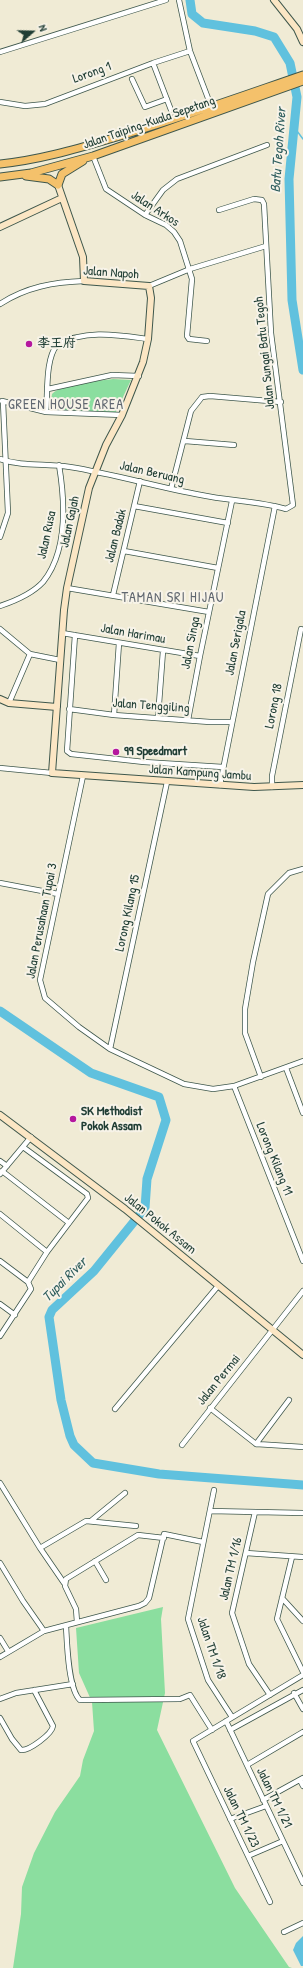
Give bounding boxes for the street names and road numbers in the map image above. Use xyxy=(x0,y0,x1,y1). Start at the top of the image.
street label: Lorong 1 xyxy=(71,59,113,87)
street label: Jalan Taiping-Kuala Sepetang xyxy=(81,93,217,153)
street label: Jalan Arkos xyxy=(128,188,182,230)
street label: Jalan Napoh xyxy=(83,263,139,283)
street label: Jalan Sungai Batu Tegoh xyxy=(251,296,279,410)
street label: Jalan Beruang xyxy=(118,458,186,488)
street label: Jalan Gajah xyxy=(57,495,83,549)
street label: Jalan Badak xyxy=(102,508,130,564)
street label: Jalan Rusa xyxy=(34,510,60,560)
street label: Jalan Serigala xyxy=(222,609,250,677)
street label: Jalan Singa xyxy=(178,616,204,670)
street label: Jalan Harimau xyxy=(99,621,167,647)
street label: Lorong 18 xyxy=(262,682,286,730)
street label: Jalan Tenggiling xyxy=(112,696,190,716)
street label: Jalan Kampung Jambu xyxy=(148,762,252,784)
street label: Jalan Perusahaan Tupai 3 xyxy=(23,862,61,980)
street label: Lorong Kilang 15 xyxy=(112,873,144,953)
street label: Lorong Kilang 11 xyxy=(252,1120,296,1198)
street label: Jalan Pokok Assam xyxy=(121,1190,199,1258)
street label: Jalan Permai xyxy=(194,1352,244,1408)
street label: Jalan TM 1/16 xyxy=(216,1536,246,1602)
street label: Jalan TM 1/18 xyxy=(193,1615,229,1681)
street label: Jalan TM 1/21 xyxy=(253,1765,295,1831)
street label: Jalan TM 1/23 xyxy=(219,1784,263,1850)

